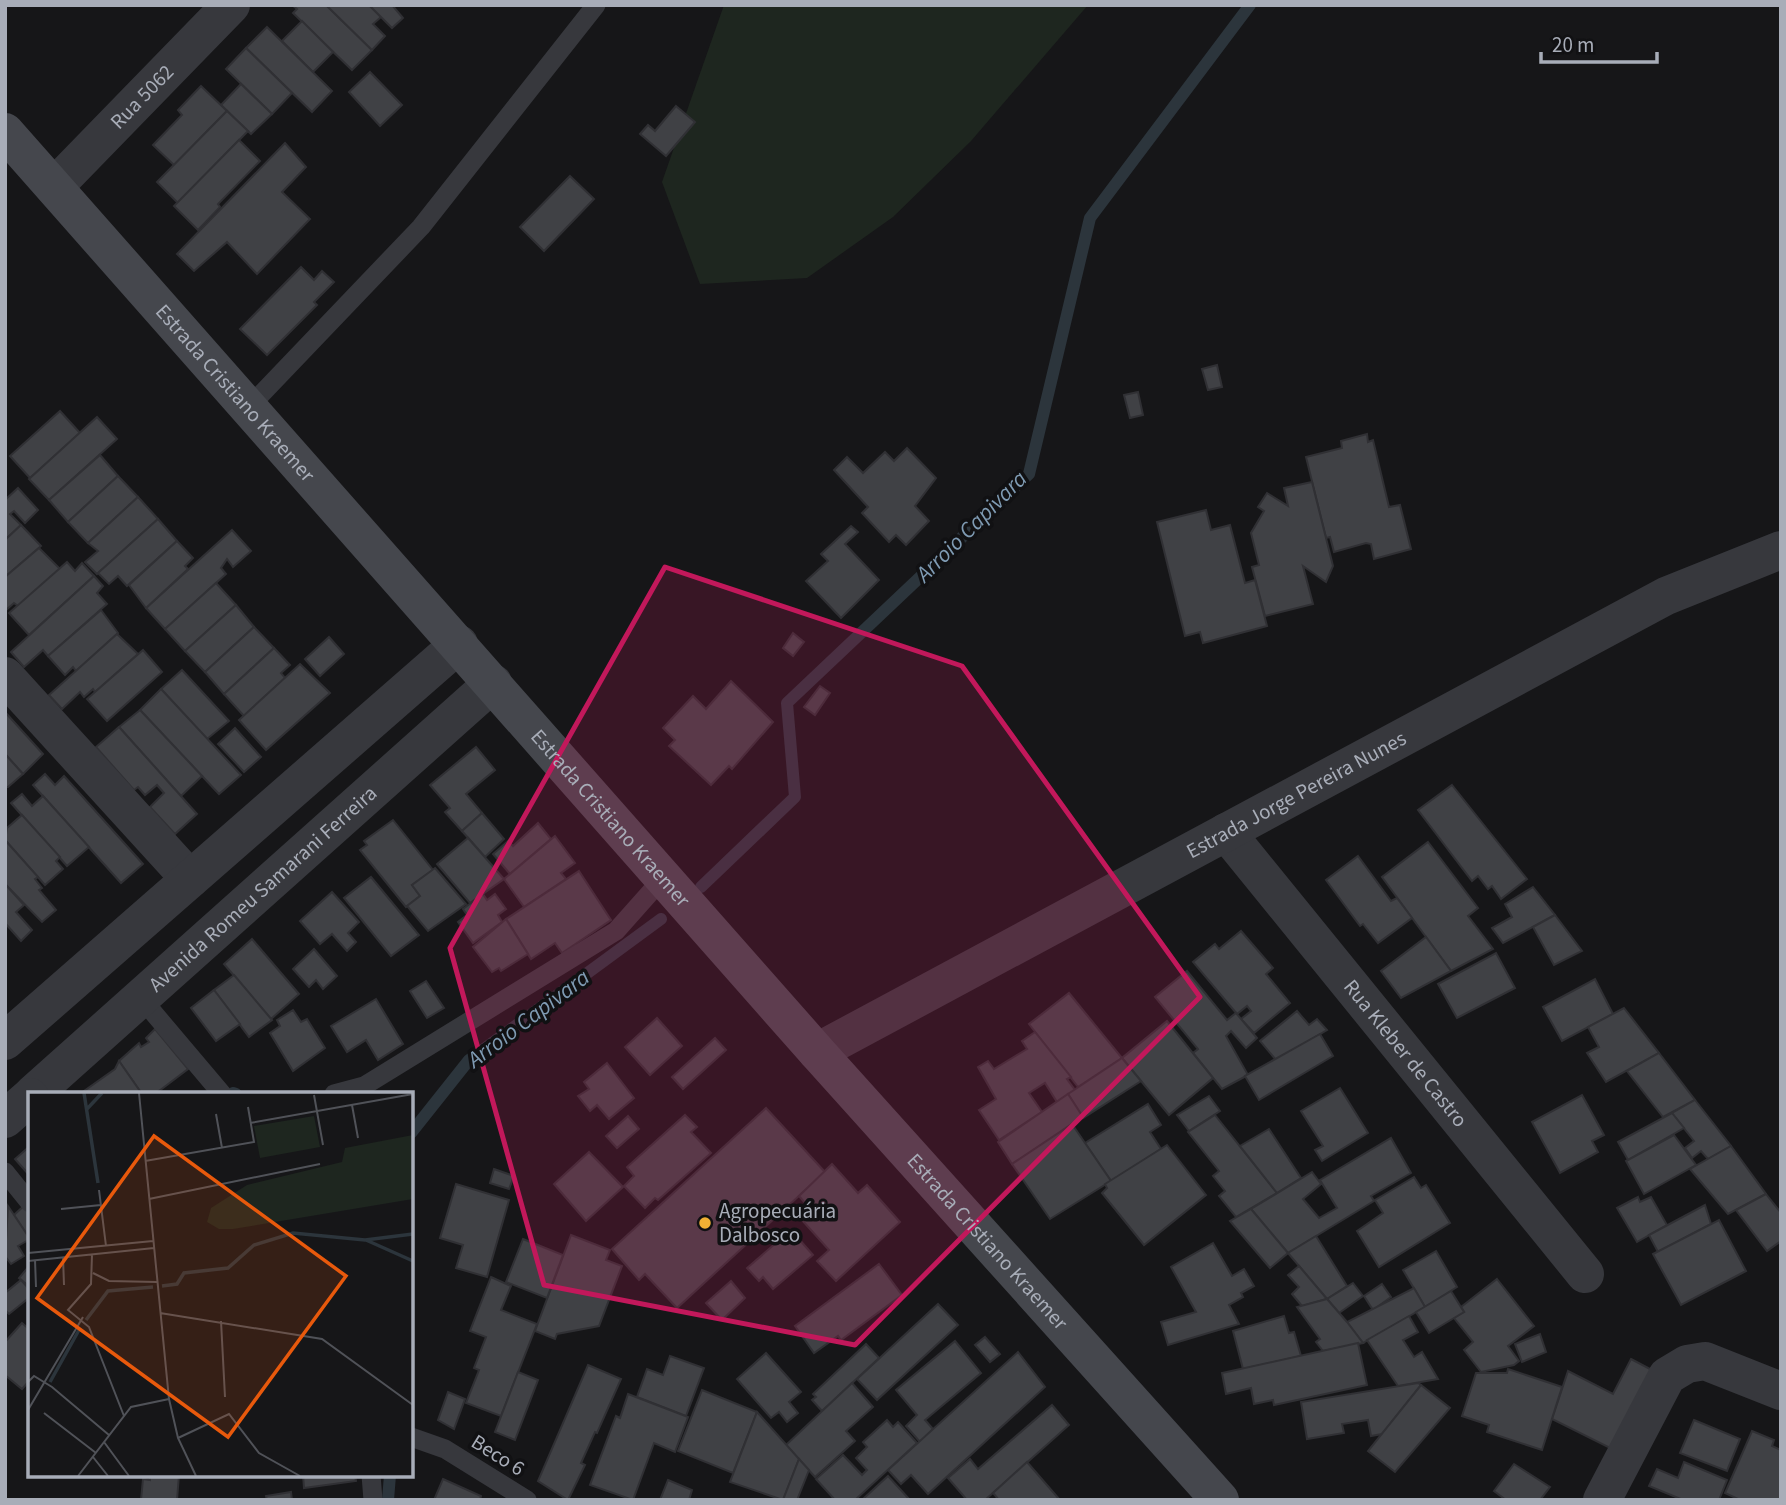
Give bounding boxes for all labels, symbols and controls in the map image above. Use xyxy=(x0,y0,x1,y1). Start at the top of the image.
scale bar xyxy=(1541,21,1656,65)
text: 20 m xyxy=(1552,30,1594,60)
street label: Rua 5062 xyxy=(103,58,180,136)
street label: Estrada Cristiano Kraemer xyxy=(148,297,323,489)
water label: Arroio Capivara xyxy=(907,463,1035,591)
street label: Estrada Cristiano Kraemer xyxy=(524,722,698,914)
street label: Estrada Jorge Pereira Nunes xyxy=(1181,723,1412,866)
street label: Avenida Romeu Samarani Ferreira xyxy=(142,779,383,999)
water label: Arroio Capivara xyxy=(458,961,597,1077)
street label: Rua Kleber de Castro xyxy=(1336,973,1475,1134)
inset map xyxy=(28,1092,413,1477)
street label: Estrada Cristiano Kraemer xyxy=(900,1147,1075,1337)
place label: Agropecuária Dalbosco xyxy=(719,1196,836,1250)
marker: Agropecuária Dalbosco xyxy=(697,1215,713,1231)
street label: Beco 6 xyxy=(465,1427,531,1483)

